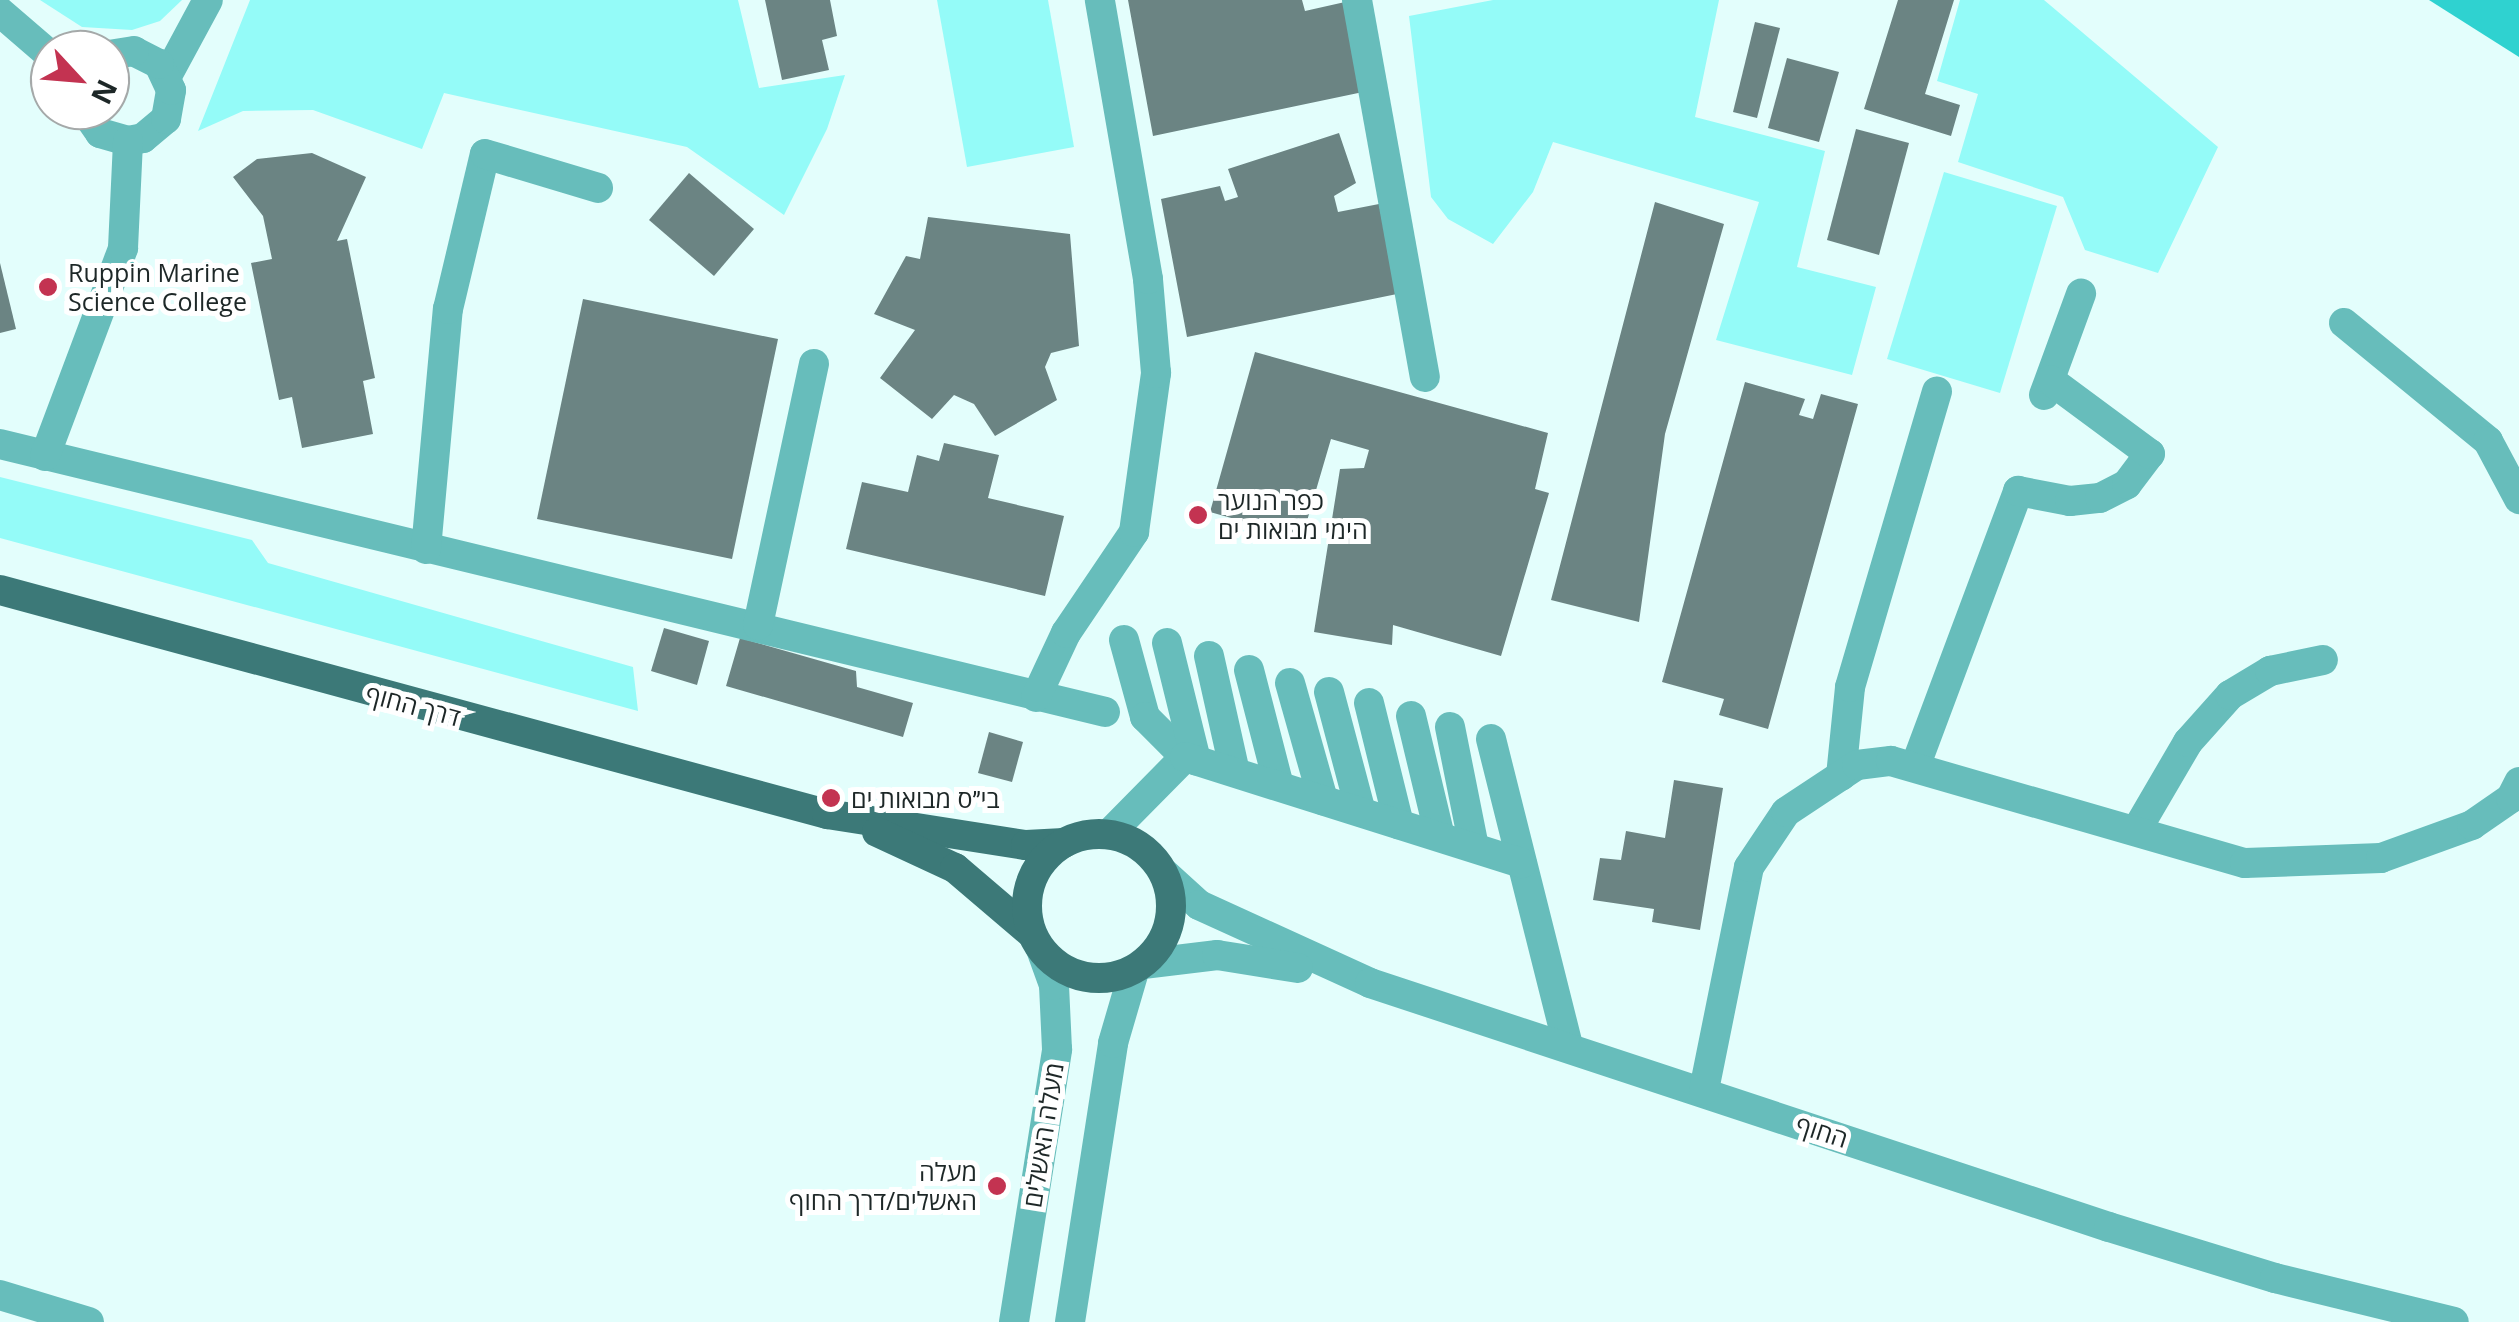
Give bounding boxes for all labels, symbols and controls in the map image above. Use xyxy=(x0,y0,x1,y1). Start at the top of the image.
north arrow xyxy=(30,30,130,130)
text: N xyxy=(83,74,127,111)
place label: Ruppin Marine Science College xyxy=(68,258,247,317)
marker: Ruppin Marine Science College xyxy=(37,276,59,298)
place label: כפר הנוער הימי מבואות ים xyxy=(1218,486,1368,545)
marker: כפר הנוער הימי מבואות ים xyxy=(1187,504,1209,526)
street label: דרך החוף xyxy=(362,678,464,732)
place label: בי״ס מבואות ים xyxy=(851,783,1000,813)
marker: בי״ס מבואות ים xyxy=(820,787,842,809)
street label: מעלה האשלים xyxy=(1017,1060,1069,1210)
street label: החוף xyxy=(1792,1109,1852,1153)
place label: מעלה האשלים/דרך החוף xyxy=(789,1157,977,1216)
marker: מעלה האשלים/דרך החוף xyxy=(986,1175,1008,1197)

